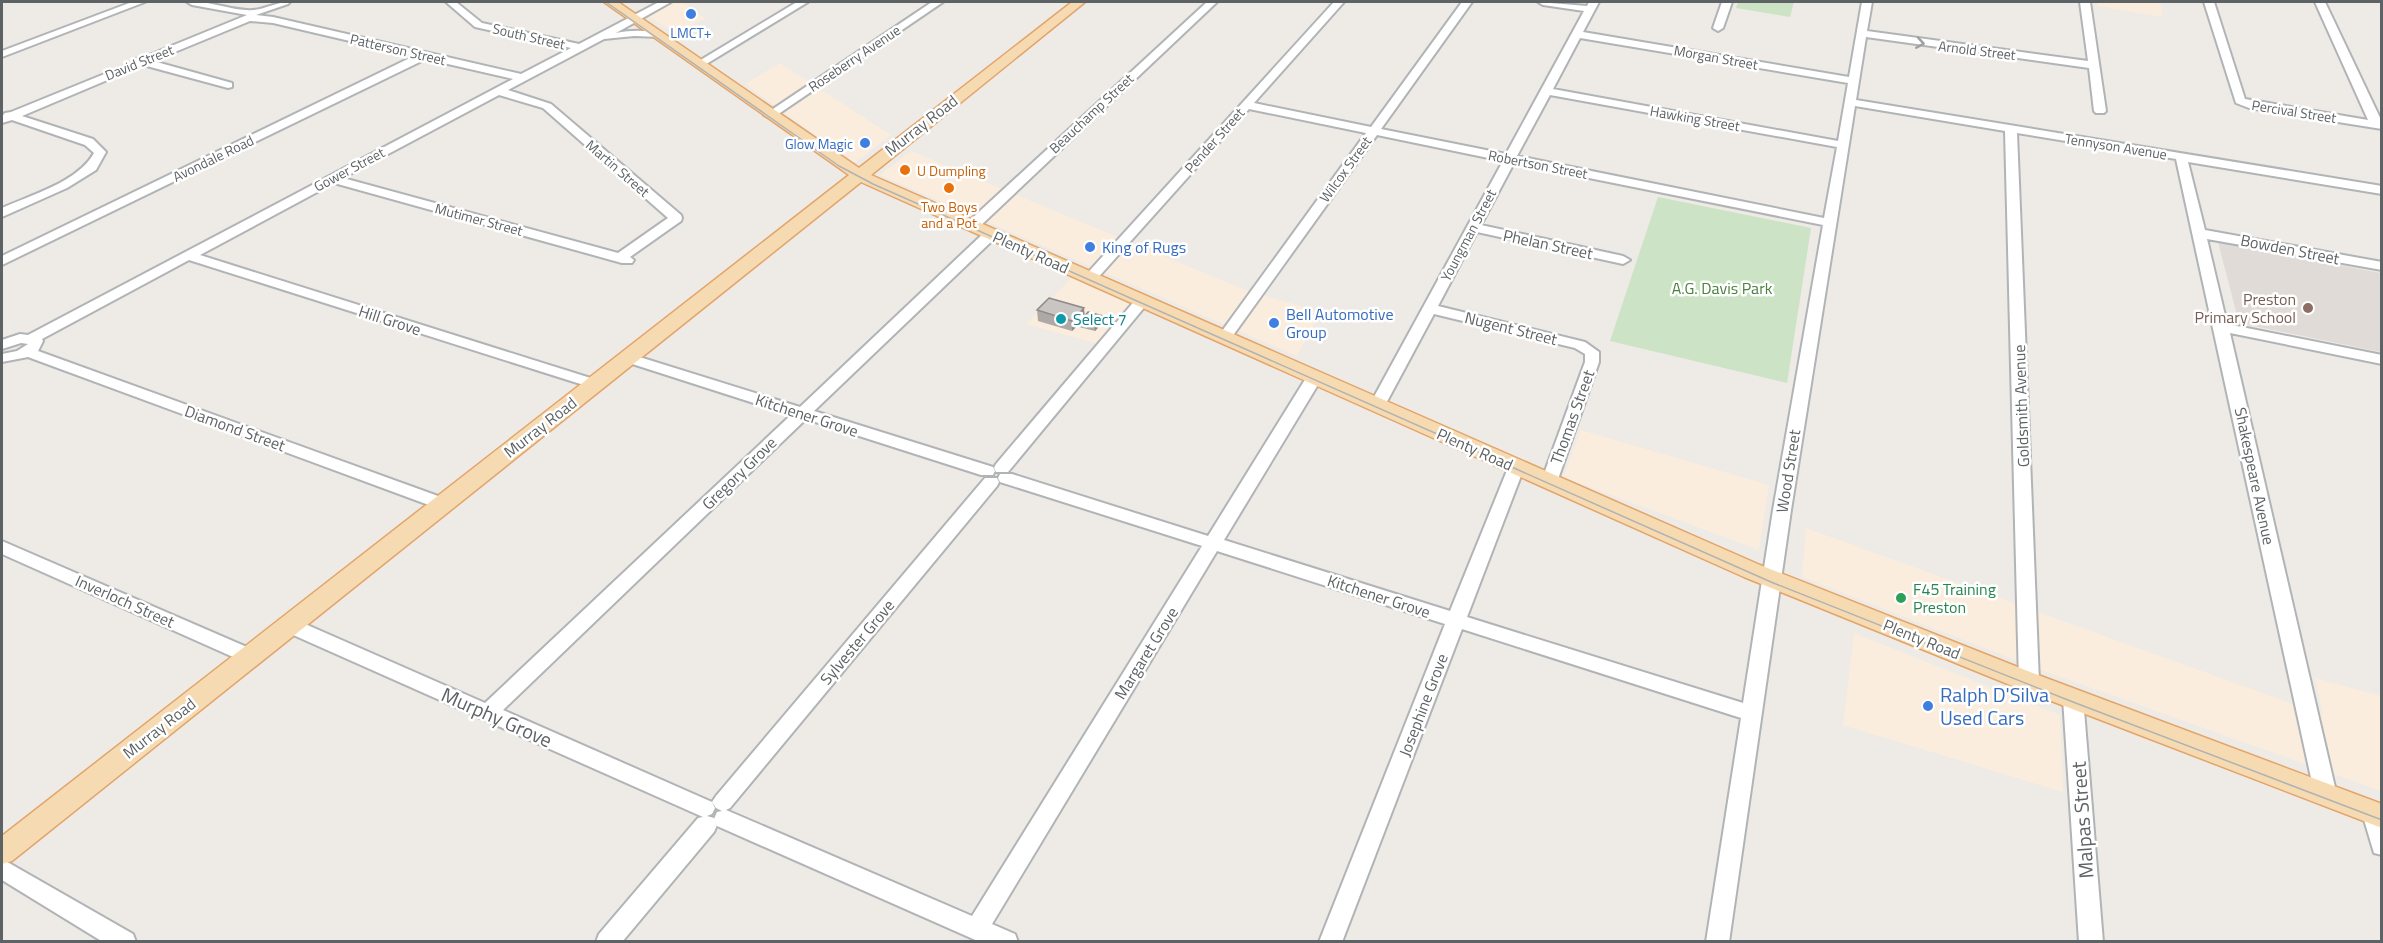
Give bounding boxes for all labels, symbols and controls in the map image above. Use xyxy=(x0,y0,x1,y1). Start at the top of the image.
marker: LMCT+ xyxy=(684,7,698,21)
street label: South Street xyxy=(491,17,567,55)
street label: Roseberry Avenue xyxy=(804,19,904,97)
place label: LMCT+ xyxy=(670,22,712,43)
street label: Patterson Street xyxy=(348,28,448,70)
street label: Arnold Street xyxy=(1937,35,2017,65)
one-way arrow xyxy=(1915,36,1924,48)
street label: David Street xyxy=(102,39,177,85)
street label: Morgan Street xyxy=(1672,39,1760,75)
street label: Beauchamp Street xyxy=(1044,68,1138,158)
street label: Murray Road xyxy=(879,89,963,161)
street label: Percival Street xyxy=(2250,94,2338,128)
street label: Hawking Street xyxy=(1648,100,1742,136)
street label: Pender Street xyxy=(1179,103,1249,177)
street label: Tennyson Avenue xyxy=(2063,128,2169,164)
street label: Avondale Road xyxy=(169,129,257,187)
street label: Wilcox Street xyxy=(1314,131,1376,207)
place label: Glow Magic xyxy=(785,133,853,154)
street label: Martin Street xyxy=(582,134,654,202)
marker: Glow Magic xyxy=(858,136,872,150)
street label: Gower Street xyxy=(310,141,388,196)
street label: Robertson Street xyxy=(1487,144,1589,184)
place label: U Dumpling xyxy=(917,160,986,181)
marker: U Dumpling xyxy=(898,163,912,177)
marker: Two Boys and a Pot xyxy=(942,181,956,195)
street label: Youngman Street xyxy=(1435,185,1501,285)
place label: Two Boys and a Pot xyxy=(921,196,977,233)
street label: Mutimer Street xyxy=(433,197,525,241)
street label: Phelan Street xyxy=(1501,223,1595,265)
street label: Plenty Road xyxy=(989,225,1073,279)
street label: Bowden Street xyxy=(2239,228,2342,270)
place label: King of Rugs xyxy=(1102,235,1186,259)
marker: King of Rugs xyxy=(1083,240,1097,254)
park label: A.G. Davis Park xyxy=(1672,276,1773,300)
place label: Preston Primary School xyxy=(2194,287,2296,329)
street label: Hill Grove xyxy=(356,299,424,341)
marker: Preston Primary School xyxy=(2301,301,2315,315)
place label: Bell Automotive Group xyxy=(1286,302,1393,344)
street label: Nugent Street xyxy=(1462,305,1560,351)
place label: Select 7 xyxy=(1073,307,1127,331)
marker: Select 7 xyxy=(1054,312,1068,326)
marker: Bell Automotive Group xyxy=(1267,316,1281,330)
street label: Goldsmith Avenue xyxy=(2007,344,2035,468)
street label: Thomas Street xyxy=(1544,366,1600,468)
street label: Kitchener Grove xyxy=(753,387,861,443)
street label: Murray Road xyxy=(498,391,582,463)
street label: Diamond Street xyxy=(181,399,289,457)
street label: Shakespeare Avenue xyxy=(2229,405,2281,547)
street label: Plenty Road xyxy=(1433,422,1517,476)
street label: Wood Street xyxy=(1770,427,1806,514)
street label: Gregory Grove xyxy=(696,431,782,515)
street label: Inverloch Street xyxy=(72,568,179,634)
street label: Kitchener Grove xyxy=(1325,568,1433,624)
place label: F45 Training Preston xyxy=(1913,577,1996,619)
marker: F45 Training Preston xyxy=(1894,591,1908,605)
street label: Sylvester Grove xyxy=(814,594,900,690)
street label: Margaret Grove xyxy=(1108,602,1184,704)
street label: Plenty Road xyxy=(1880,613,1964,665)
street label: Josephine Grove xyxy=(1392,650,1454,760)
street label: Murphy Grove xyxy=(437,679,557,755)
place label: Ralph D'Silva Used Cars xyxy=(1940,679,2049,733)
street label: Murray Road xyxy=(117,692,201,764)
marker: Ralph D'Silva Used Cars xyxy=(1921,699,1935,713)
street label: Malpas Street xyxy=(2062,760,2102,880)

